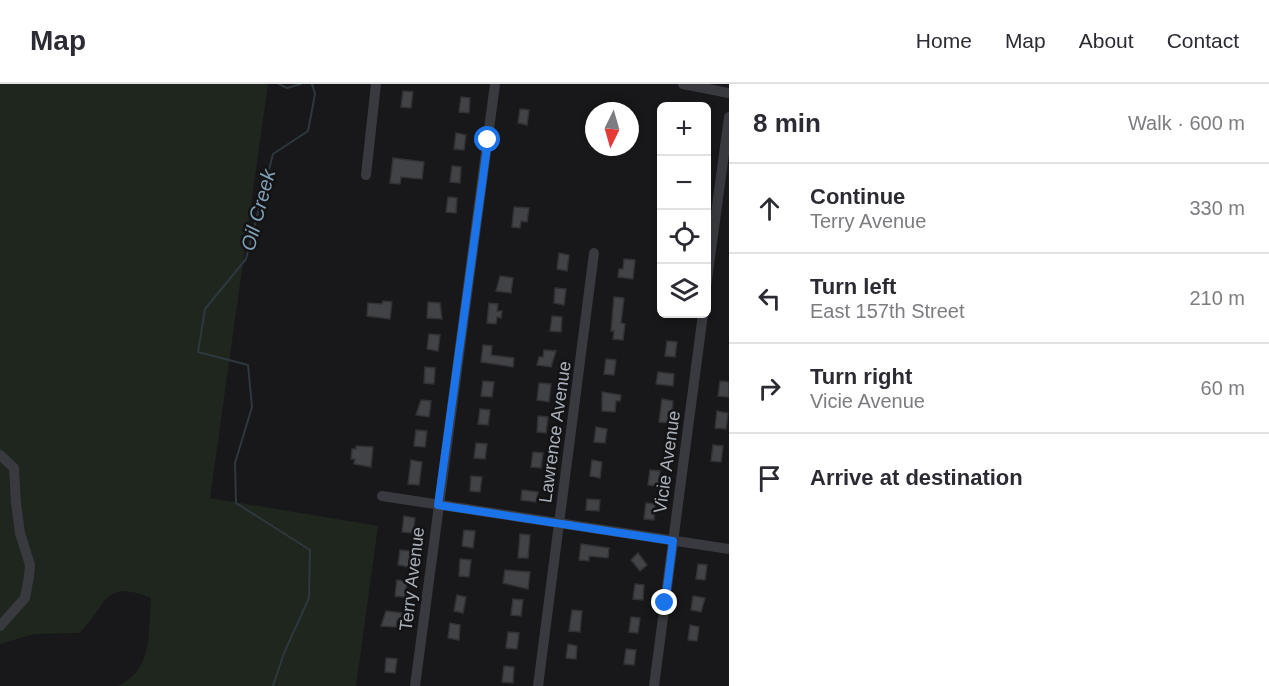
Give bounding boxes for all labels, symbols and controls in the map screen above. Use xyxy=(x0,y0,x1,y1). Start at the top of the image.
text: Map xyxy=(30,25,86,56)
text: Home xyxy=(916,29,972,52)
text: Map xyxy=(1005,29,1046,52)
text: About xyxy=(1079,29,1134,52)
text: Contact xyxy=(1167,29,1239,52)
north arrow xyxy=(585,102,639,156)
map controls xyxy=(657,102,711,318)
button: + xyxy=(657,102,711,156)
text: 8 min xyxy=(753,108,821,138)
text: Walk · 600 m xyxy=(1128,112,1245,134)
route start xyxy=(474,126,500,152)
button: − xyxy=(657,156,711,210)
water label: Oil Creek xyxy=(237,166,280,253)
text: Continue xyxy=(810,184,905,209)
icon: ahead xyxy=(753,192,786,225)
text: 330 m xyxy=(1189,197,1245,219)
button: locate xyxy=(657,210,711,264)
text: Terry Avenue xyxy=(810,210,926,232)
button: layers xyxy=(657,264,711,318)
text: Turn left xyxy=(810,274,896,299)
icon: left xyxy=(753,282,786,315)
text: 210 m xyxy=(1189,287,1245,309)
text: East 157th Street xyxy=(810,300,965,322)
street label: Lawrence Avenue xyxy=(535,360,575,504)
text: Turn right xyxy=(810,364,912,389)
icon: right xyxy=(753,372,786,405)
text: 60 m xyxy=(1201,377,1245,399)
text: Vicie Avenue xyxy=(810,390,925,412)
street label: Vicie Avenue xyxy=(650,409,684,515)
icon: arrive xyxy=(753,462,786,495)
text: Arrive at destination xyxy=(810,465,1023,490)
street label: Terry Avenue xyxy=(396,526,428,632)
route end xyxy=(651,589,677,615)

